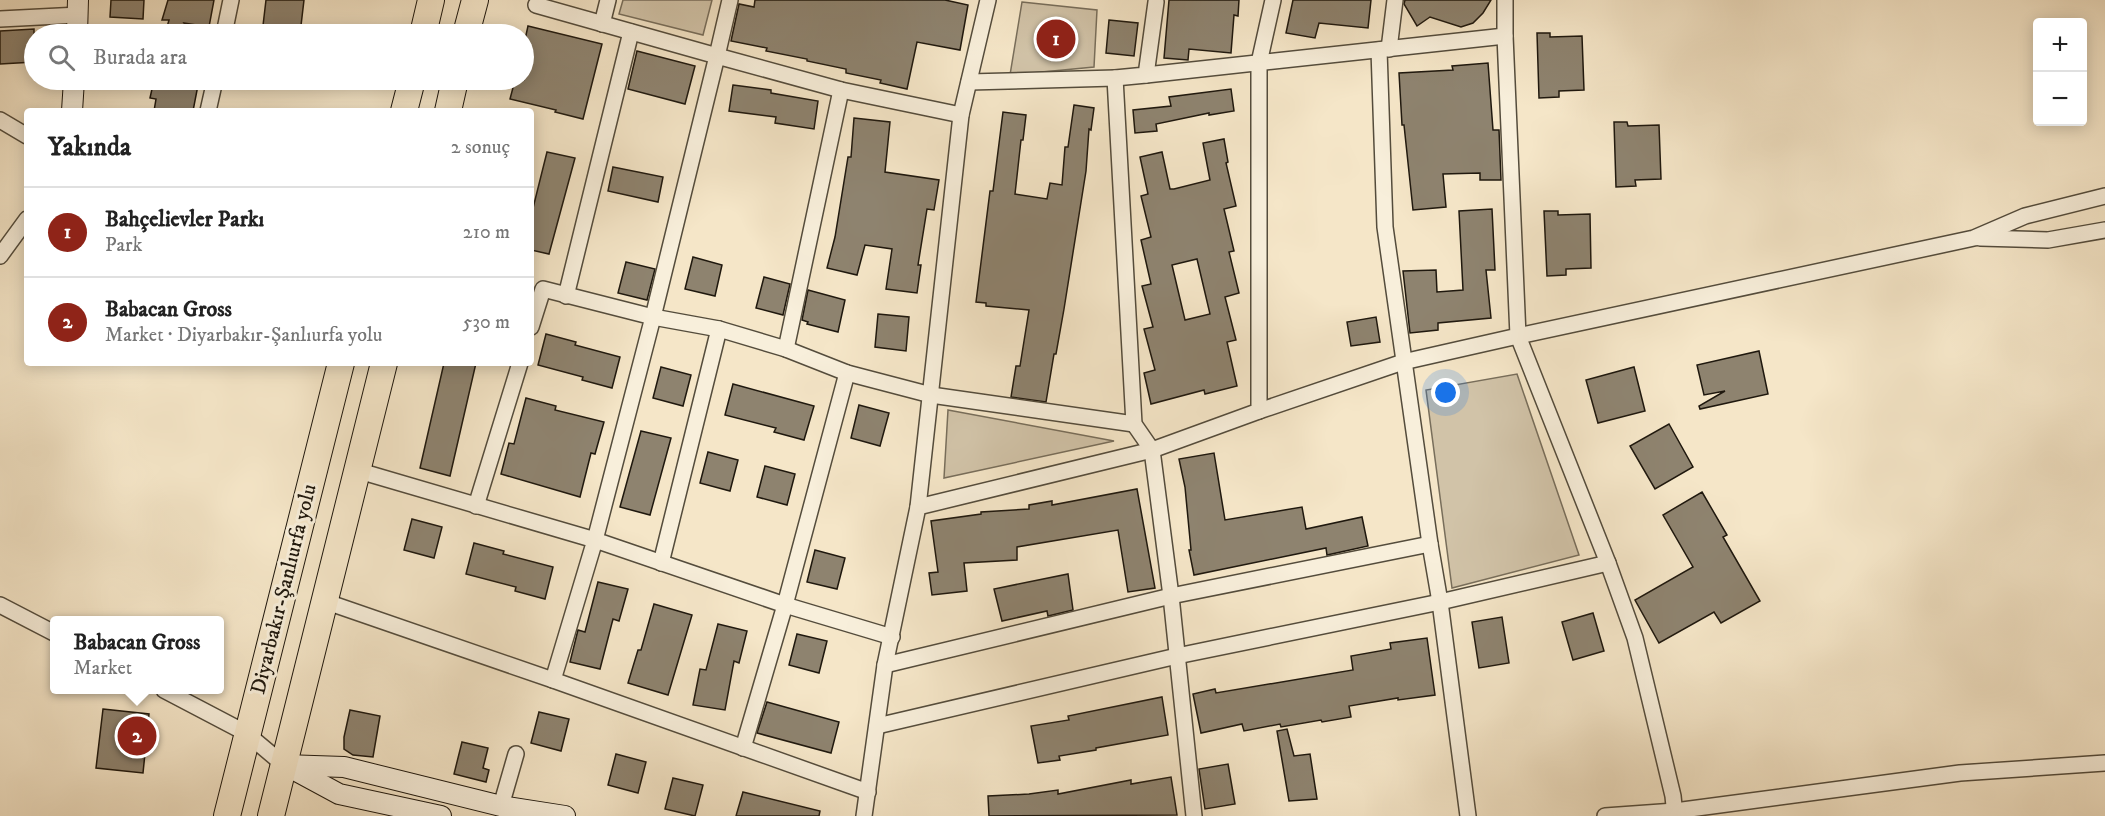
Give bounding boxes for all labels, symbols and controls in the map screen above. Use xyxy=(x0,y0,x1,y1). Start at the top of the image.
pin: 1 xyxy=(1036,16,1076,62)
map controls xyxy=(2033,18,2087,126)
button: + xyxy=(2033,18,2087,72)
search box xyxy=(24,24,534,90)
icon: search xyxy=(45,41,78,74)
text: Burada ara xyxy=(93,44,187,71)
button: − xyxy=(2033,72,2087,126)
text: Yakında xyxy=(48,131,131,164)
text: 2 sonuç xyxy=(451,135,510,160)
text: Bahçelievler Parkı xyxy=(105,206,264,233)
text: 1 xyxy=(64,220,71,245)
text: 210 m xyxy=(463,220,510,245)
text: Park xyxy=(105,233,142,258)
text: Babacan Gross xyxy=(105,296,232,323)
text: 2 xyxy=(63,310,72,335)
text: 530 m xyxy=(463,310,510,335)
text: Market · Diyarbakır-Şanlıurfa yolu xyxy=(105,323,382,348)
your location xyxy=(1431,378,1460,407)
street label: Diyarbakır-Şanlıurfa yolu xyxy=(245,481,323,697)
popup xyxy=(50,616,224,694)
text: Babacan Gross xyxy=(74,629,200,656)
text: Market xyxy=(74,656,132,681)
pin: 2 xyxy=(118,714,156,758)

